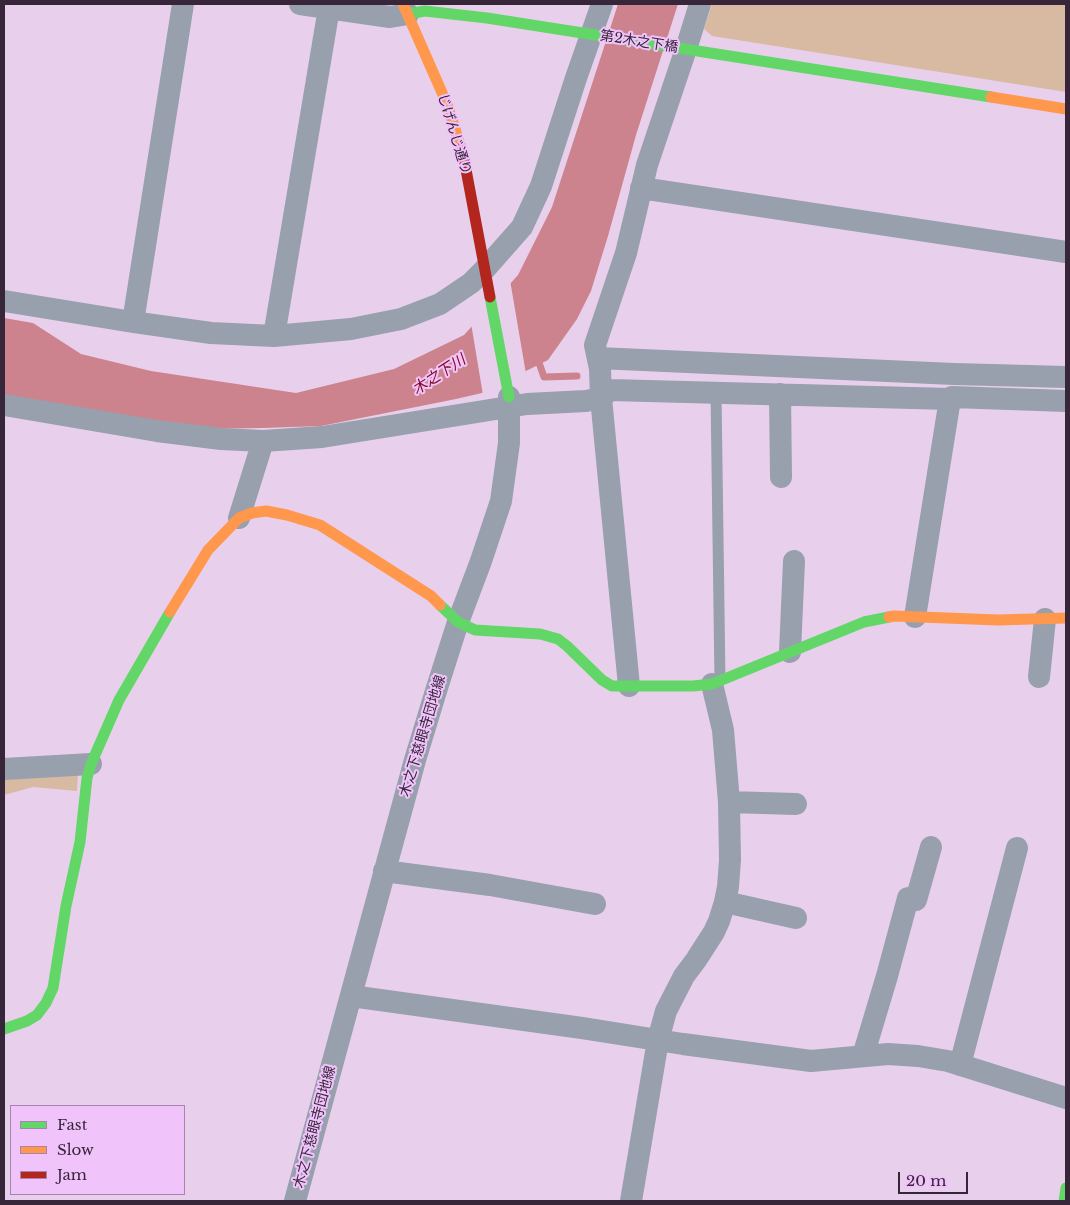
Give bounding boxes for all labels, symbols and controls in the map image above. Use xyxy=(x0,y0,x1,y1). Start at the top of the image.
street label: 第2木之下橋 xyxy=(599,28,679,56)
street label: じげんじ通り xyxy=(434,91,474,177)
water label: 木之下川 xyxy=(409,351,469,399)
street label: 木之下慈眼寺団地線 xyxy=(397,673,449,799)
street label: 木之下慈眼寺団地線 xyxy=(291,1064,339,1190)
legend xyxy=(10,1105,185,1195)
text: Fast xyxy=(57,1115,87,1134)
text: Slow xyxy=(57,1140,94,1159)
scale bar xyxy=(900,1162,970,1194)
text: Jam xyxy=(57,1165,87,1184)
text: 20 m xyxy=(906,1171,946,1190)

